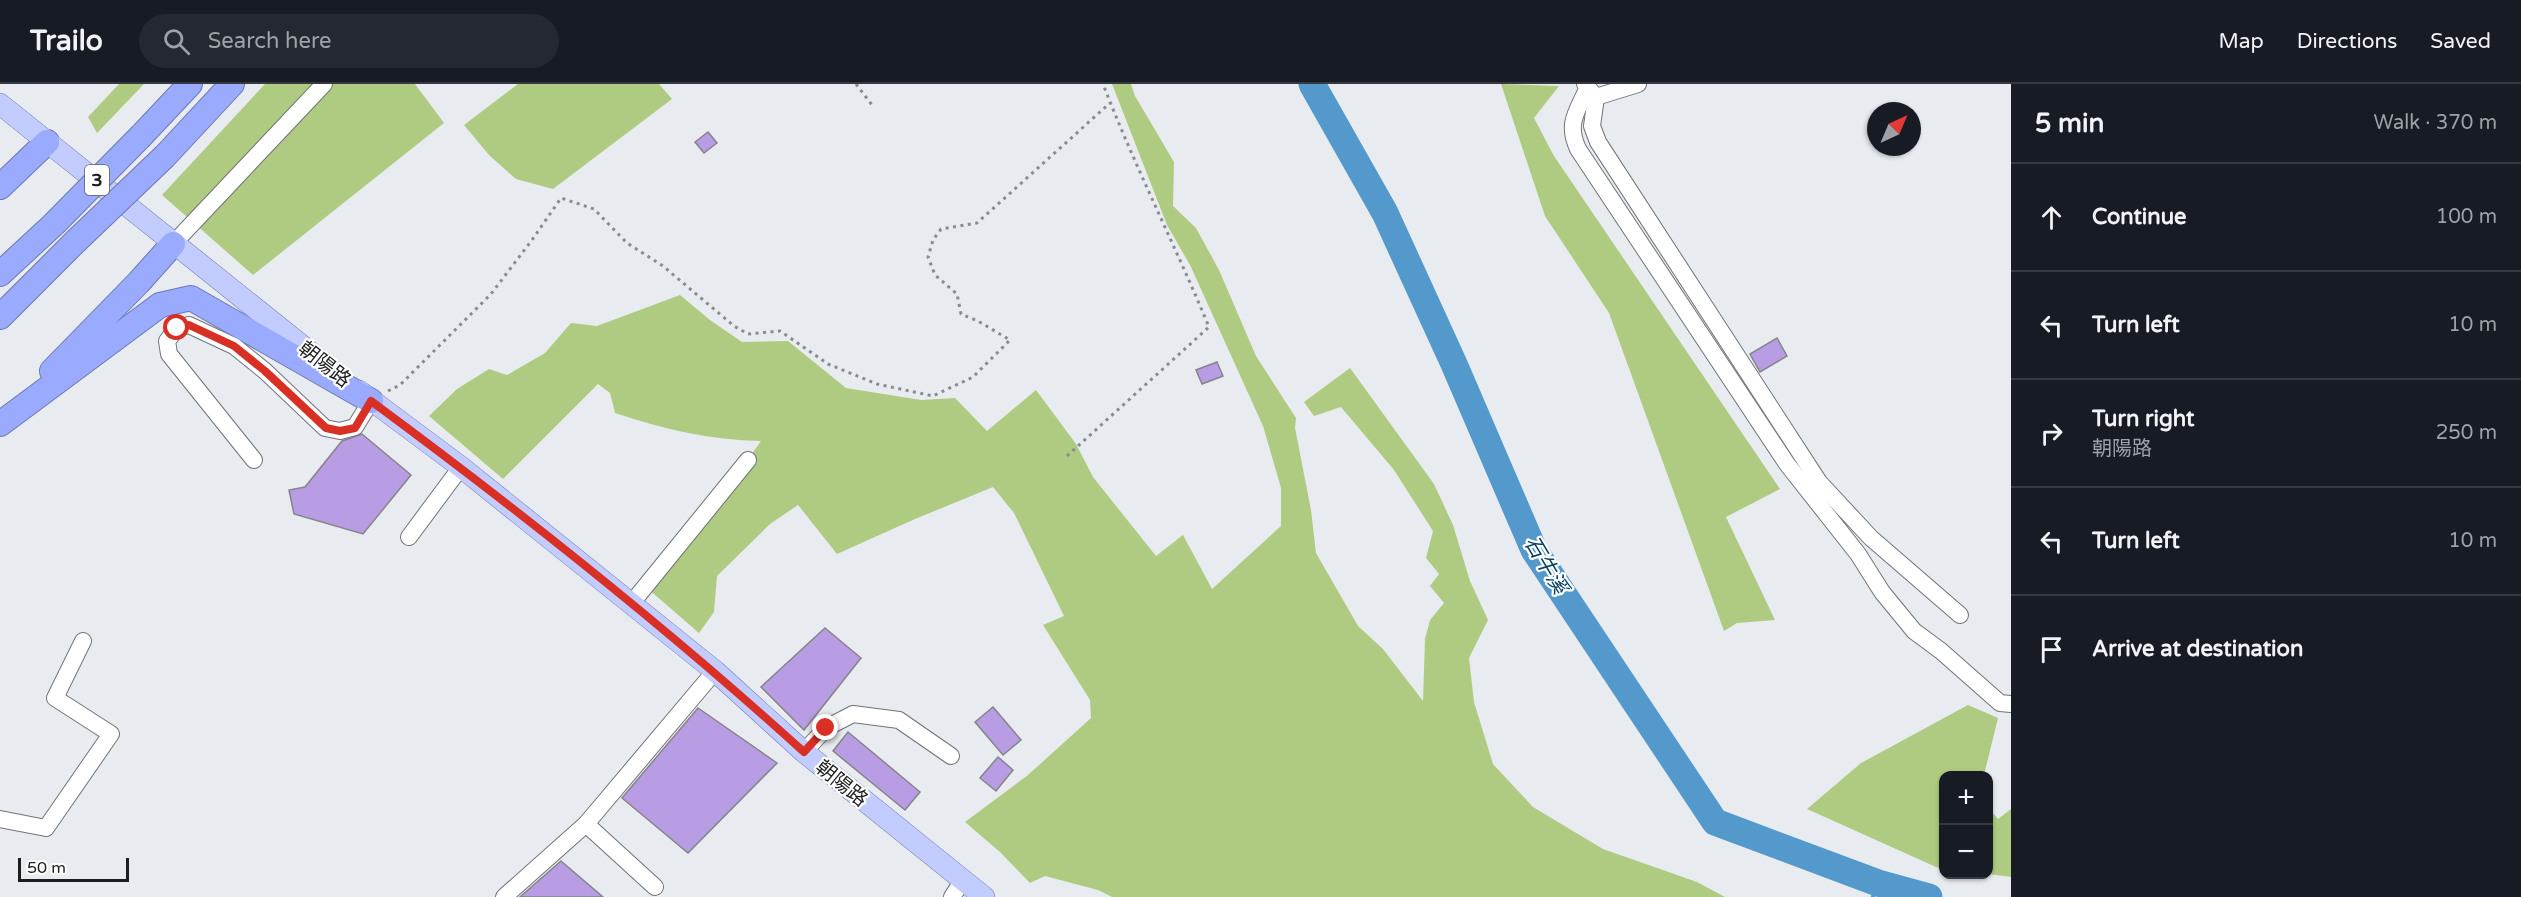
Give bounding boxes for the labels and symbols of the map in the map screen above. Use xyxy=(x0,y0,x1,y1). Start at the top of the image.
north arrow xyxy=(1867,102,1921,156)
road number: 3 xyxy=(85,165,109,195)
route start xyxy=(163,314,189,340)
street label: 朝陽路 xyxy=(293,337,355,393)
water label: 石牛溪 xyxy=(1519,532,1574,601)
route end xyxy=(812,714,838,740)
street label: 朝陽路 xyxy=(811,756,872,812)
scale bar xyxy=(18,855,129,882)

